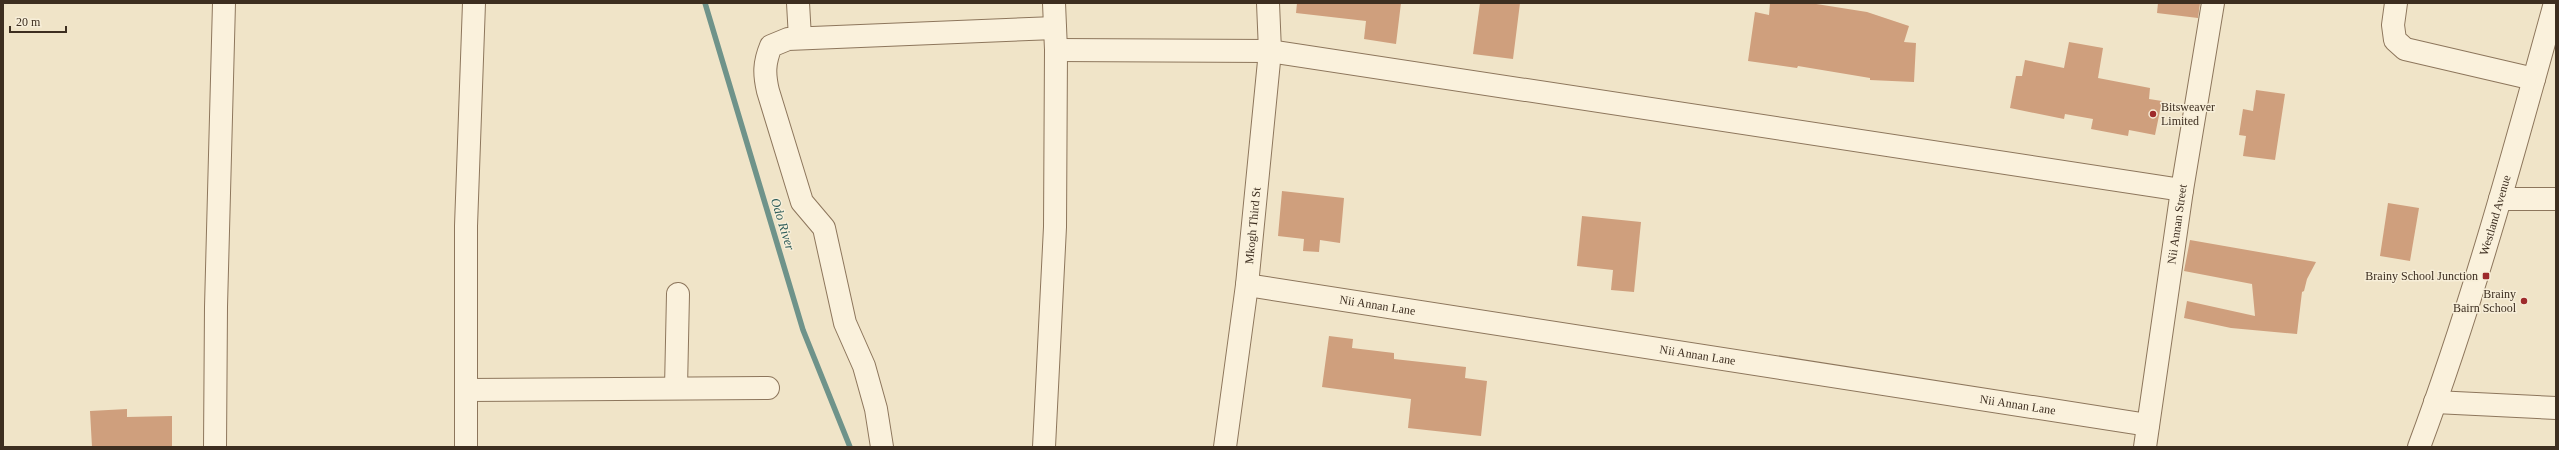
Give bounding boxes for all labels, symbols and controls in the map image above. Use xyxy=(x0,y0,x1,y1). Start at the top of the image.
scale bar xyxy=(10,8,66,34)
text: 20 m xyxy=(16,15,41,29)
place label: Bitsweaver Limited xyxy=(2161,100,2215,128)
marker: Bitsweaver Limited xyxy=(2148,109,2158,119)
street label: Westland Avenue xyxy=(2477,173,2514,257)
street label: Nii Annan Street xyxy=(2164,183,2190,265)
street label: Mkogh Third St xyxy=(1242,186,1264,265)
water label: Odo River xyxy=(768,196,798,253)
place label: Brainy School Junction xyxy=(2365,269,2478,283)
marker: Brainy School Junction xyxy=(2481,271,2491,281)
place label: Brainy Bairn School xyxy=(2453,287,2517,315)
street label: Nii Annan Lane xyxy=(1338,292,1416,318)
marker: Brainy Bairn School xyxy=(2519,296,2529,306)
street label: Nii Annan Lane xyxy=(1659,342,1737,368)
street label: Nii Annan Lane xyxy=(1979,392,2057,418)

